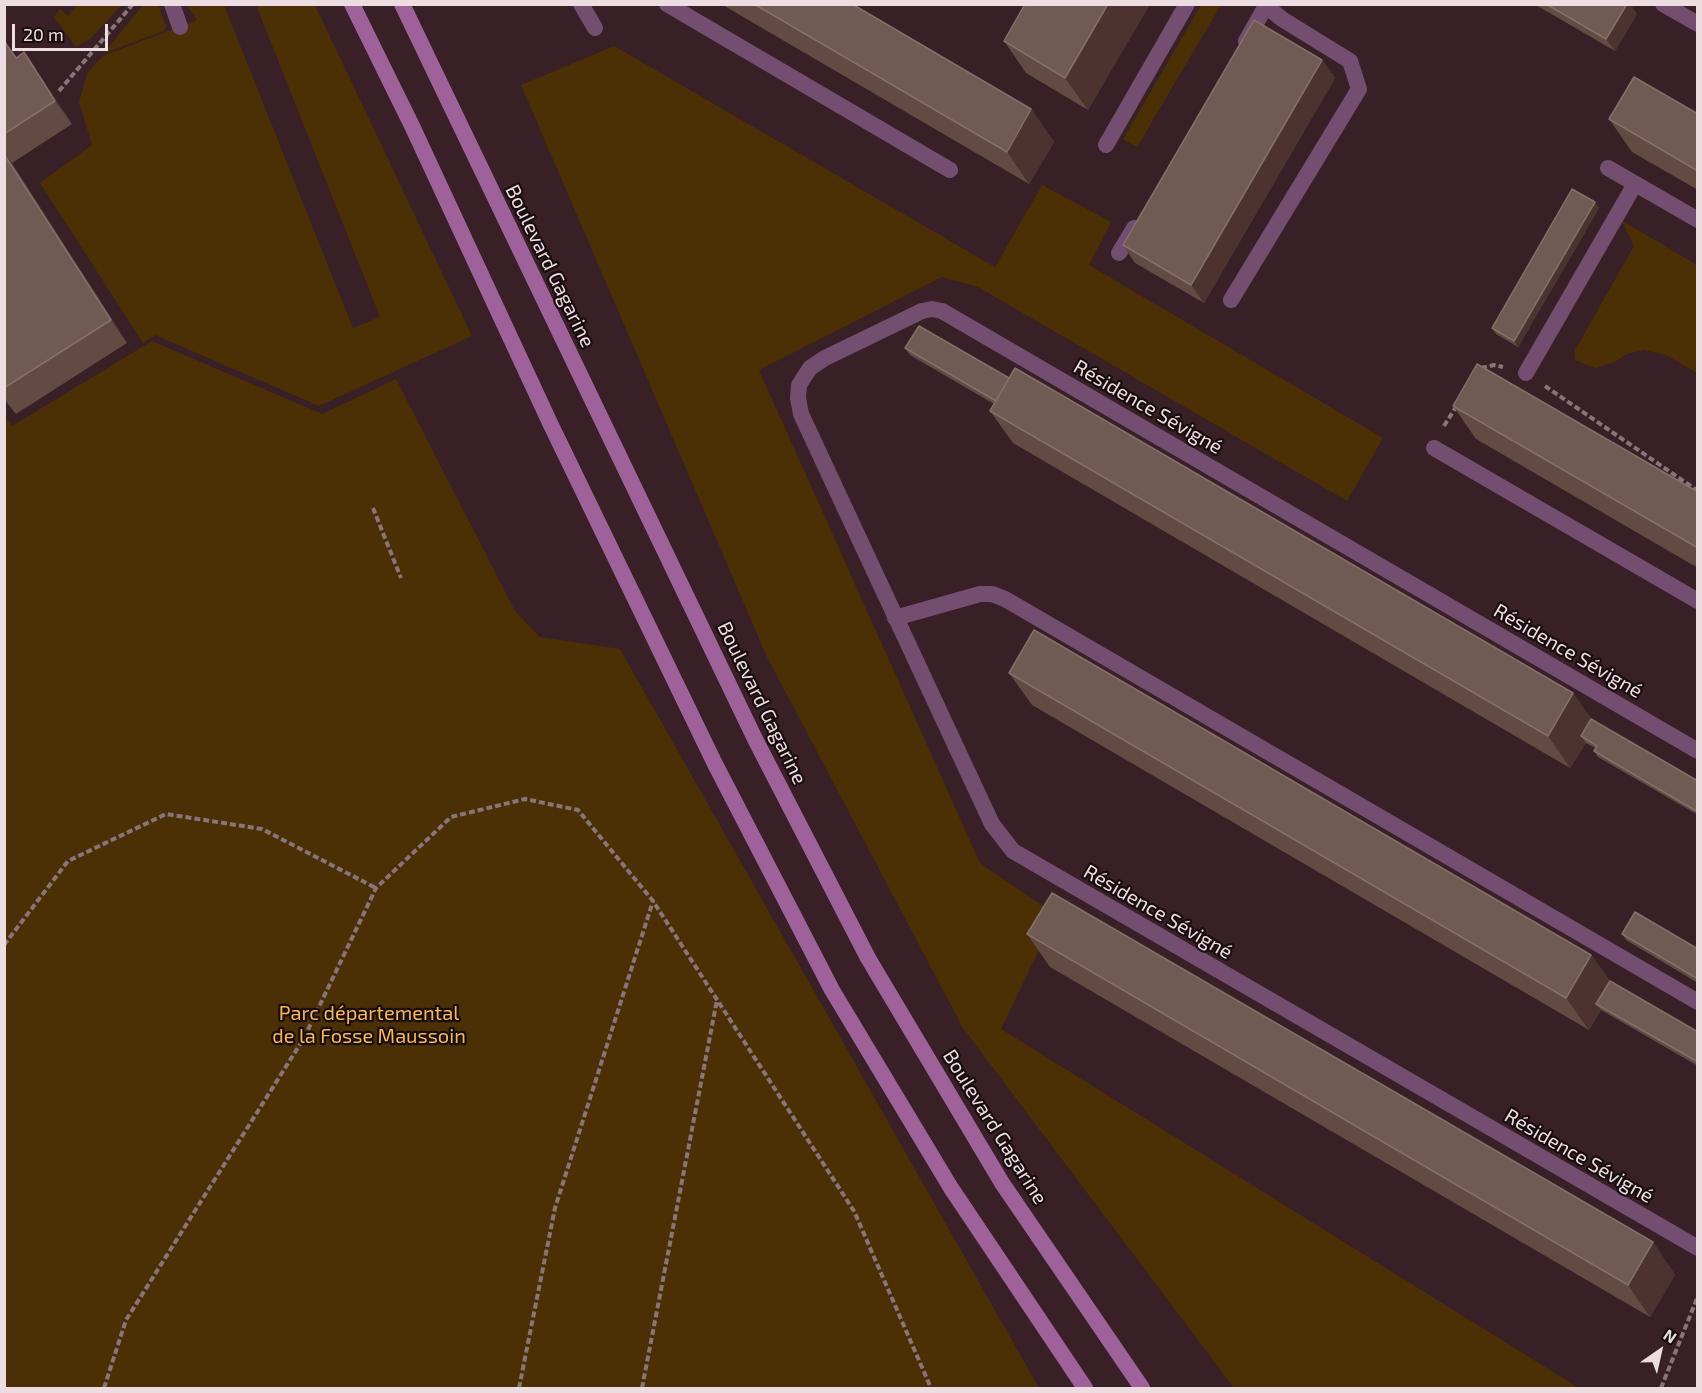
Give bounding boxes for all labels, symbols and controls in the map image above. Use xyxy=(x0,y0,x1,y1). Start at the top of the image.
scale bar xyxy=(15,12,111,50)
text: 20 m xyxy=(23,23,64,45)
street label: Boulevard Gagarine xyxy=(500,181,600,351)
street label: Résidence Sévigné xyxy=(1069,355,1227,459)
street label: Résidence Sévigné xyxy=(1489,599,1647,703)
street label: Boulevard Gagarine xyxy=(712,618,812,788)
street label: Résidence Sévigné xyxy=(1079,860,1237,964)
park label: Parc départemental de la Fosse Maussoin xyxy=(272,1001,466,1048)
street label: Boulevard Gagarine xyxy=(938,1045,1052,1209)
street label: Résidence Sévigné xyxy=(1500,1104,1658,1208)
north arrow xyxy=(1630,1321,1690,1381)
text: N xyxy=(1660,1325,1680,1347)

